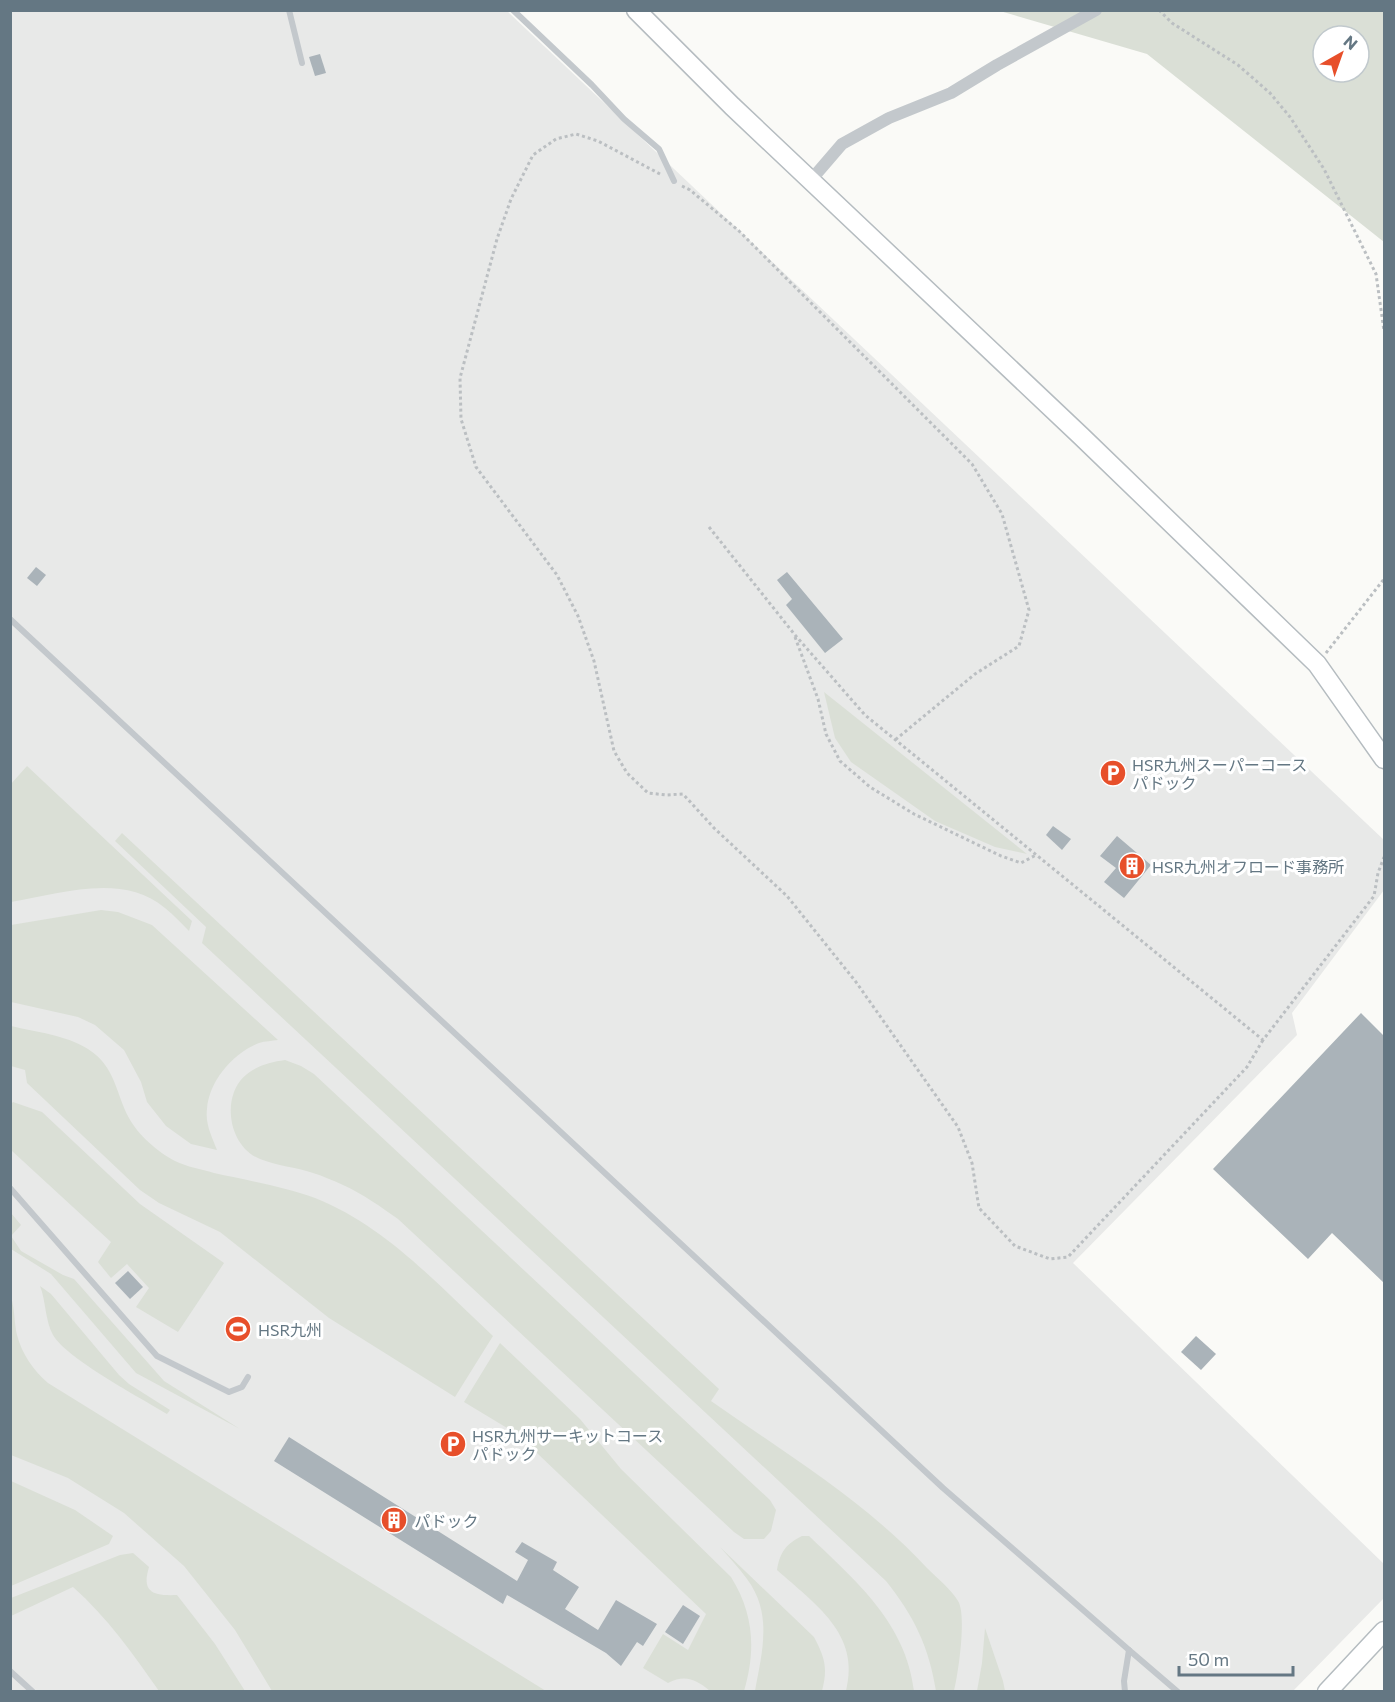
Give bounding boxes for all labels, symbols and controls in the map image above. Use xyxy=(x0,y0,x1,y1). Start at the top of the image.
north arrow xyxy=(1311,24,1371,84)
text: N xyxy=(1340,31,1362,53)
place label: HSR九州スーパーコース パドック xyxy=(1132,755,1307,792)
parking icon: HSR九州スーパーコース パドック xyxy=(1098,758,1128,788)
building icon: HSR九州オフロード事務所 xyxy=(1117,851,1147,881)
place label: HSR九州オフロード事務所 xyxy=(1152,857,1344,876)
sports icon: HSR九州 xyxy=(223,1314,253,1344)
place label: HSR九州 xyxy=(258,1320,322,1339)
place label: HSR九州サーキットコース パドック xyxy=(472,1426,663,1463)
parking icon: HSR九州サーキットコース パドック xyxy=(438,1429,468,1459)
building icon: パドック xyxy=(379,1505,409,1535)
place label: パドック xyxy=(414,1511,478,1530)
scale bar xyxy=(1179,1639,1293,1677)
text: 50 m xyxy=(1188,1648,1229,1670)

